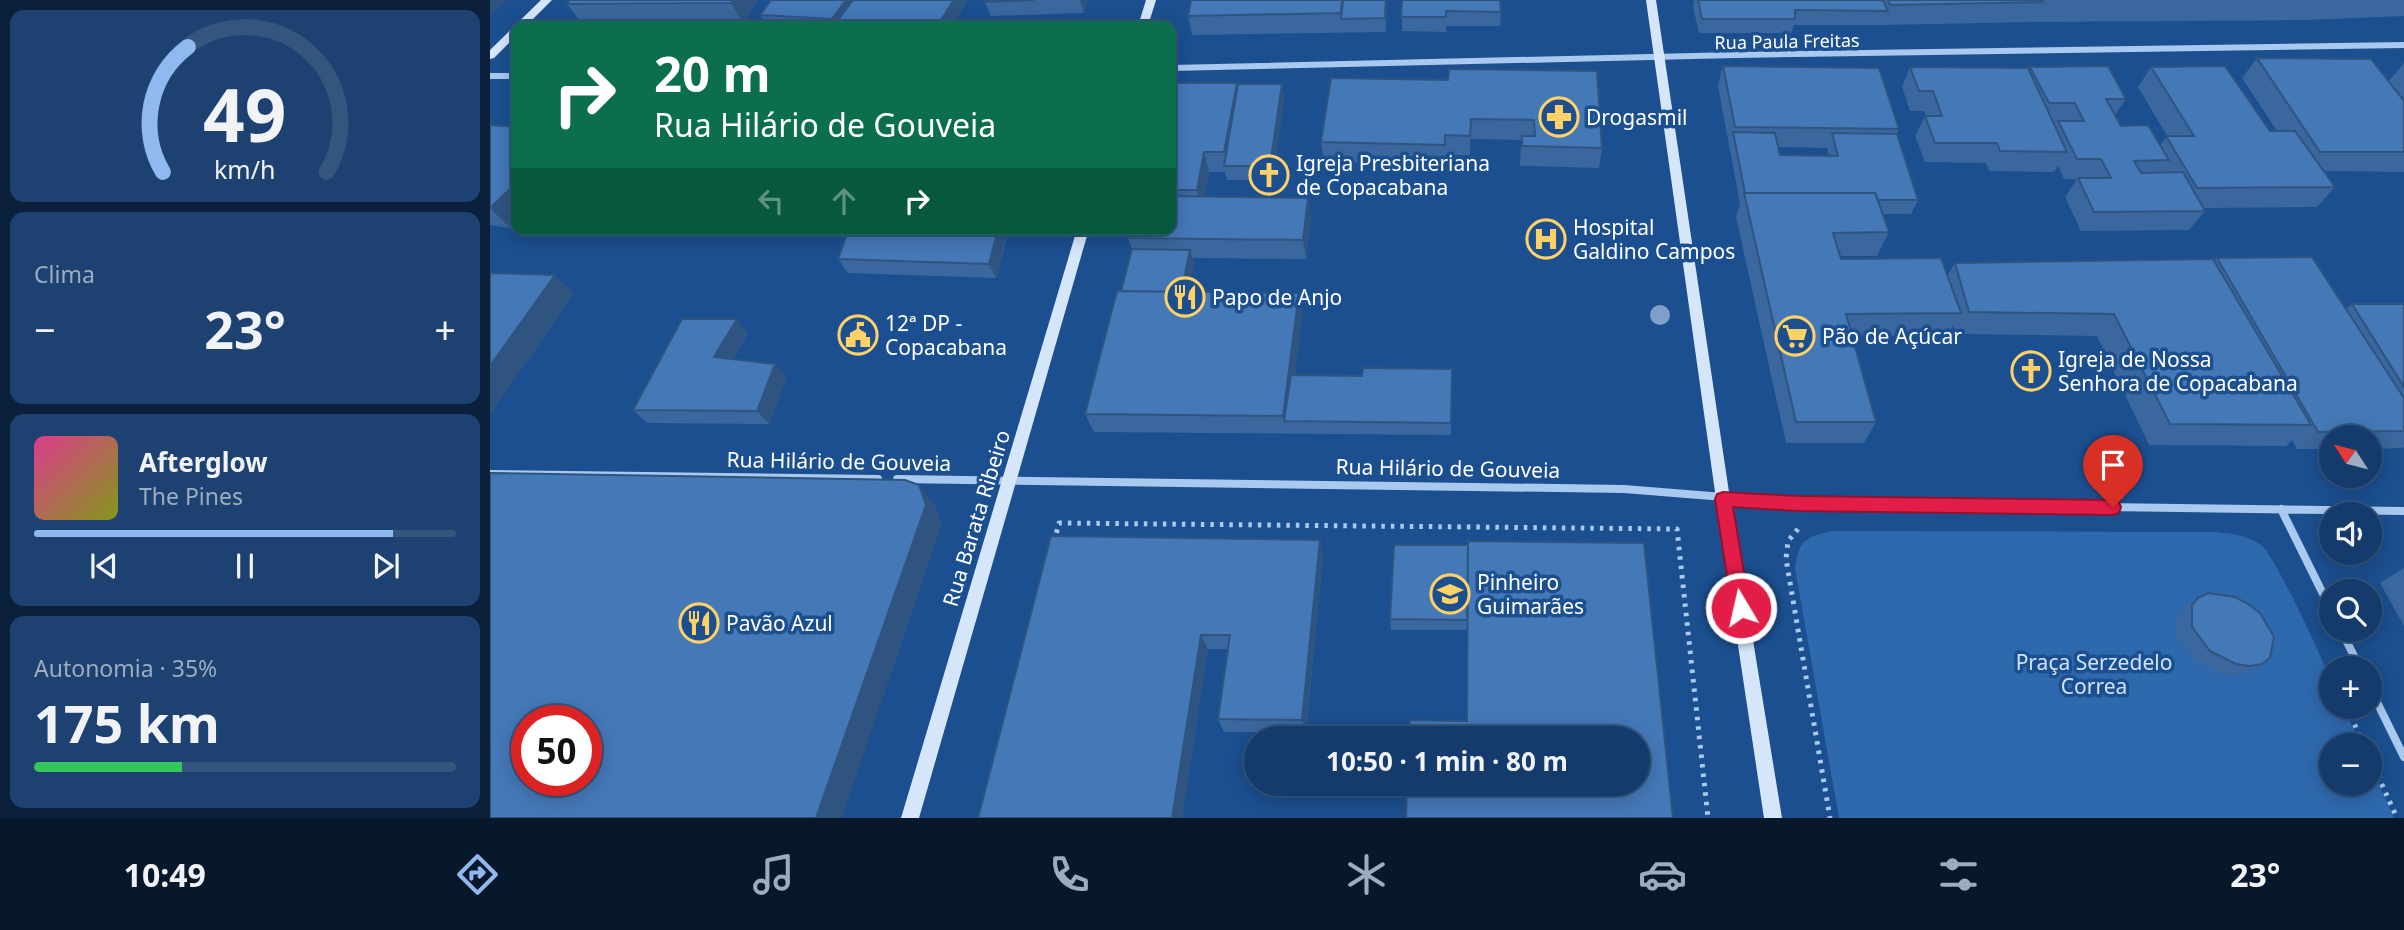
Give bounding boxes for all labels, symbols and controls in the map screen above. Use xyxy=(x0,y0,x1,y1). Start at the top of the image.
street label: Rua Paula Freitas xyxy=(1714,28,1860,54)
text: 20 m xyxy=(654,40,771,106)
icon: right xyxy=(539,49,630,140)
text: 49 xyxy=(203,64,287,163)
pharmacy icon: Drogasmil xyxy=(1538,96,1580,138)
text: Rua Hilário de Gouveia xyxy=(654,103,996,146)
place label: Drogasmil xyxy=(1586,103,1688,131)
place label: Igreja Presbiteriana de Copacabana xyxy=(1296,149,1490,201)
text: km/h xyxy=(214,152,276,186)
church icon: Igreja Presbiteriana de Copacabana xyxy=(1248,154,1290,196)
icon: left xyxy=(752,182,790,220)
icon: ahead xyxy=(825,182,863,220)
icon: right xyxy=(898,182,936,220)
place label: Hospital Galdino Campos xyxy=(1573,213,1735,265)
hospital icon: Hospital Galdino Campos xyxy=(1525,218,1567,260)
text: Clima xyxy=(34,258,95,290)
restaurant icon: Papo de Anjo xyxy=(1164,276,1206,318)
place label: Papo de Anjo xyxy=(1212,283,1342,311)
text: 23° xyxy=(204,293,286,364)
text: − xyxy=(34,303,56,355)
text: + xyxy=(434,303,456,355)
place label: 12ª DP - Copacabana xyxy=(885,309,1007,361)
public building icon: 12ª DP - Copacabana xyxy=(837,314,879,356)
supermarket icon: Pão de Açúcar xyxy=(1774,315,1816,357)
place label: Pão de Açúcar xyxy=(1822,322,1962,350)
place label: Igreja de Nossa Senhora de Copacabana xyxy=(2058,345,2298,397)
church icon: Igreja de Nossa Senhora de Copacabana xyxy=(2010,350,2052,392)
north arrow xyxy=(2319,425,2382,488)
map controls xyxy=(2319,425,2382,796)
street label: Rua Barata Ribeiro xyxy=(936,426,1016,610)
pin xyxy=(2083,435,2143,507)
text: Afterglow xyxy=(139,444,267,480)
street label: Rua Hilário de Gouveia xyxy=(726,445,952,477)
icon: arrive xyxy=(2094,446,2132,484)
street label: Rua Hilário de Gouveia xyxy=(1335,452,1561,484)
text: The Pines xyxy=(139,480,243,512)
button: sound xyxy=(2319,502,2382,565)
icon: previous xyxy=(85,547,123,585)
icon: pause xyxy=(226,547,264,585)
icon: next xyxy=(367,547,405,585)
place label: Pinheiro Guimarães xyxy=(1477,568,1584,620)
position arrow xyxy=(1704,571,1778,645)
school or university icon: Pinheiro Guimarães xyxy=(1429,573,1471,615)
button: search xyxy=(2319,579,2382,642)
restaurant icon: Pavão Azul xyxy=(678,602,720,644)
place label: Pavão Azul xyxy=(726,609,833,637)
park label: Praça Serzedelo Correa xyxy=(2016,648,2172,700)
text: Autonomia · 35% xyxy=(34,652,217,684)
button: + xyxy=(2319,656,2382,719)
text: 175 km xyxy=(34,687,220,758)
speed limit sign: 50 xyxy=(511,705,602,796)
button: − xyxy=(2319,733,2382,796)
text: 10:50 · 1 min · 80 m xyxy=(1326,743,1568,779)
icon: directions xyxy=(453,850,502,899)
icon: music xyxy=(749,850,798,899)
icon: phone xyxy=(1045,850,1094,899)
icon: climate xyxy=(1342,850,1391,899)
icon: car xyxy=(1638,850,1687,899)
icon: filters xyxy=(1934,850,1983,899)
text: 10:49 xyxy=(124,853,206,896)
text: 23° xyxy=(2230,853,2280,896)

